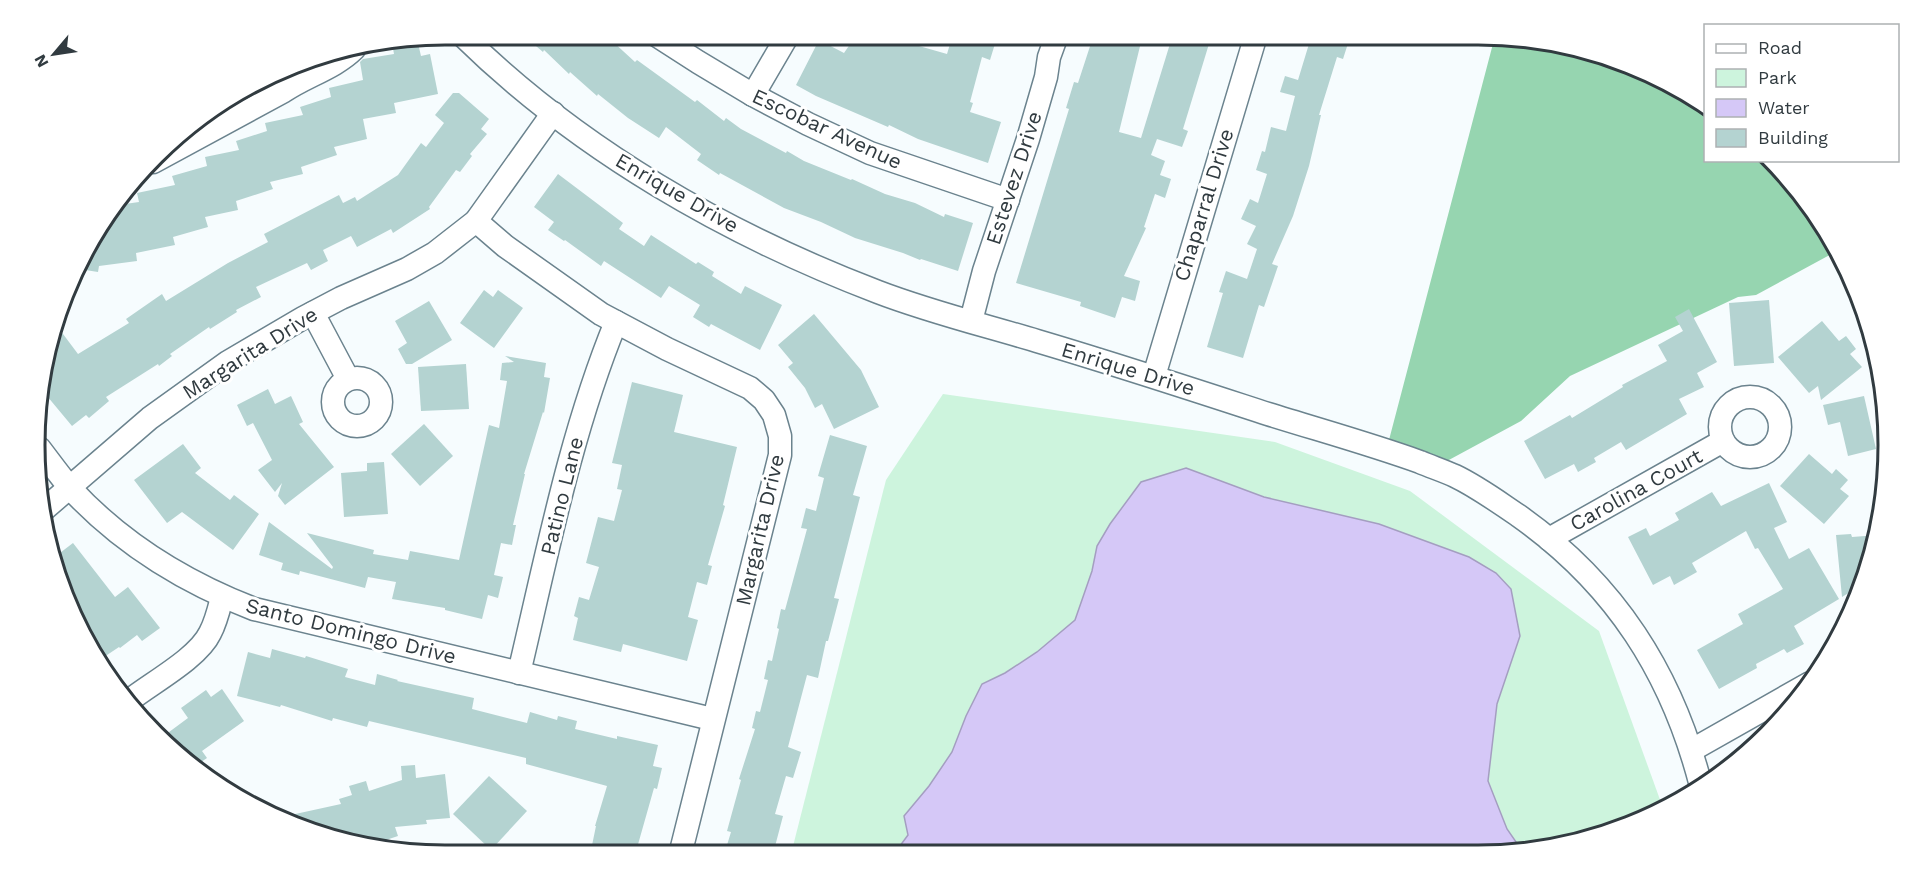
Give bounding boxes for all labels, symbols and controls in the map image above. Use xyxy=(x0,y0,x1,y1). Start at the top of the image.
north arrow xyxy=(24,24,84,84)
legend xyxy=(1704,24,1899,162)
text: Road xyxy=(1758,37,1802,58)
text: N xyxy=(30,51,53,71)
text: Park xyxy=(1758,67,1797,88)
street label: Escobar Avenue xyxy=(748,83,906,174)
text: Water xyxy=(1758,97,1810,118)
street label: Estevez Drive xyxy=(980,108,1047,248)
street label: Chaparral Drive xyxy=(1168,126,1239,284)
text: Building xyxy=(1758,127,1828,148)
street label: Enrique Drive xyxy=(611,147,743,238)
street label: Margarita Drive xyxy=(178,301,322,404)
street label: Enrique Drive xyxy=(1058,336,1198,401)
street label: Patino Lane xyxy=(535,434,588,558)
street label: Carolina Court xyxy=(1565,443,1706,536)
street label: Margarita Drive xyxy=(730,452,789,608)
street label: Santo Domingo Drive xyxy=(243,592,459,669)

